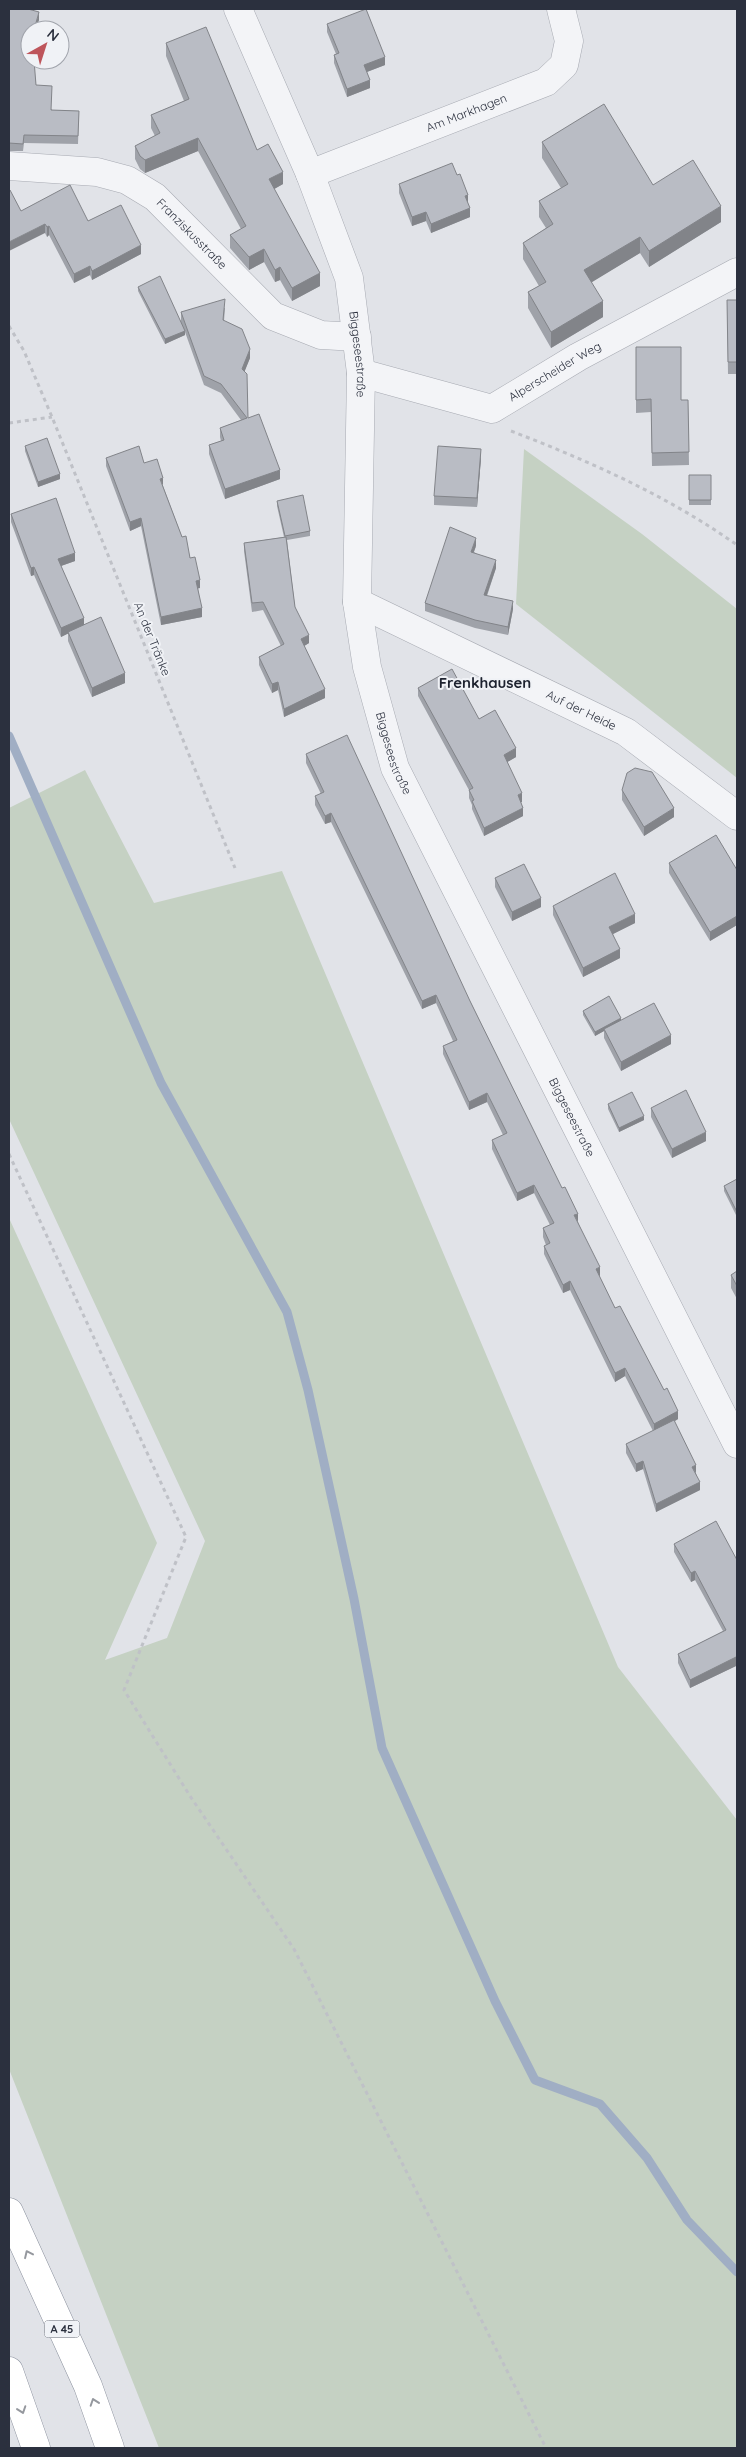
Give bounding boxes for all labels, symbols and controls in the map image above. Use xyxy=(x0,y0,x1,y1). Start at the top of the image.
north arrow xyxy=(20,20,70,70)
text: N xyxy=(44,25,63,45)
street label: Am Markhagen xyxy=(424,90,509,135)
street label: Franziskusstraße xyxy=(154,195,230,272)
street label: Biggeseestraße xyxy=(346,310,369,398)
street label: Alperscheider Weg xyxy=(506,338,603,404)
street label: An der Tränke xyxy=(131,600,174,678)
district label: Frenkhausen xyxy=(439,673,531,692)
street label: Auf der Heide xyxy=(544,687,619,733)
street label: Biggeseestraße xyxy=(373,710,415,797)
street label: Biggeseestraße xyxy=(546,1075,599,1159)
one-way arrow xyxy=(23,2250,34,2259)
road number: A 45 xyxy=(44,2320,80,2338)
one-way arrow xyxy=(90,2399,100,2407)
one-way arrow xyxy=(16,2405,26,2414)

